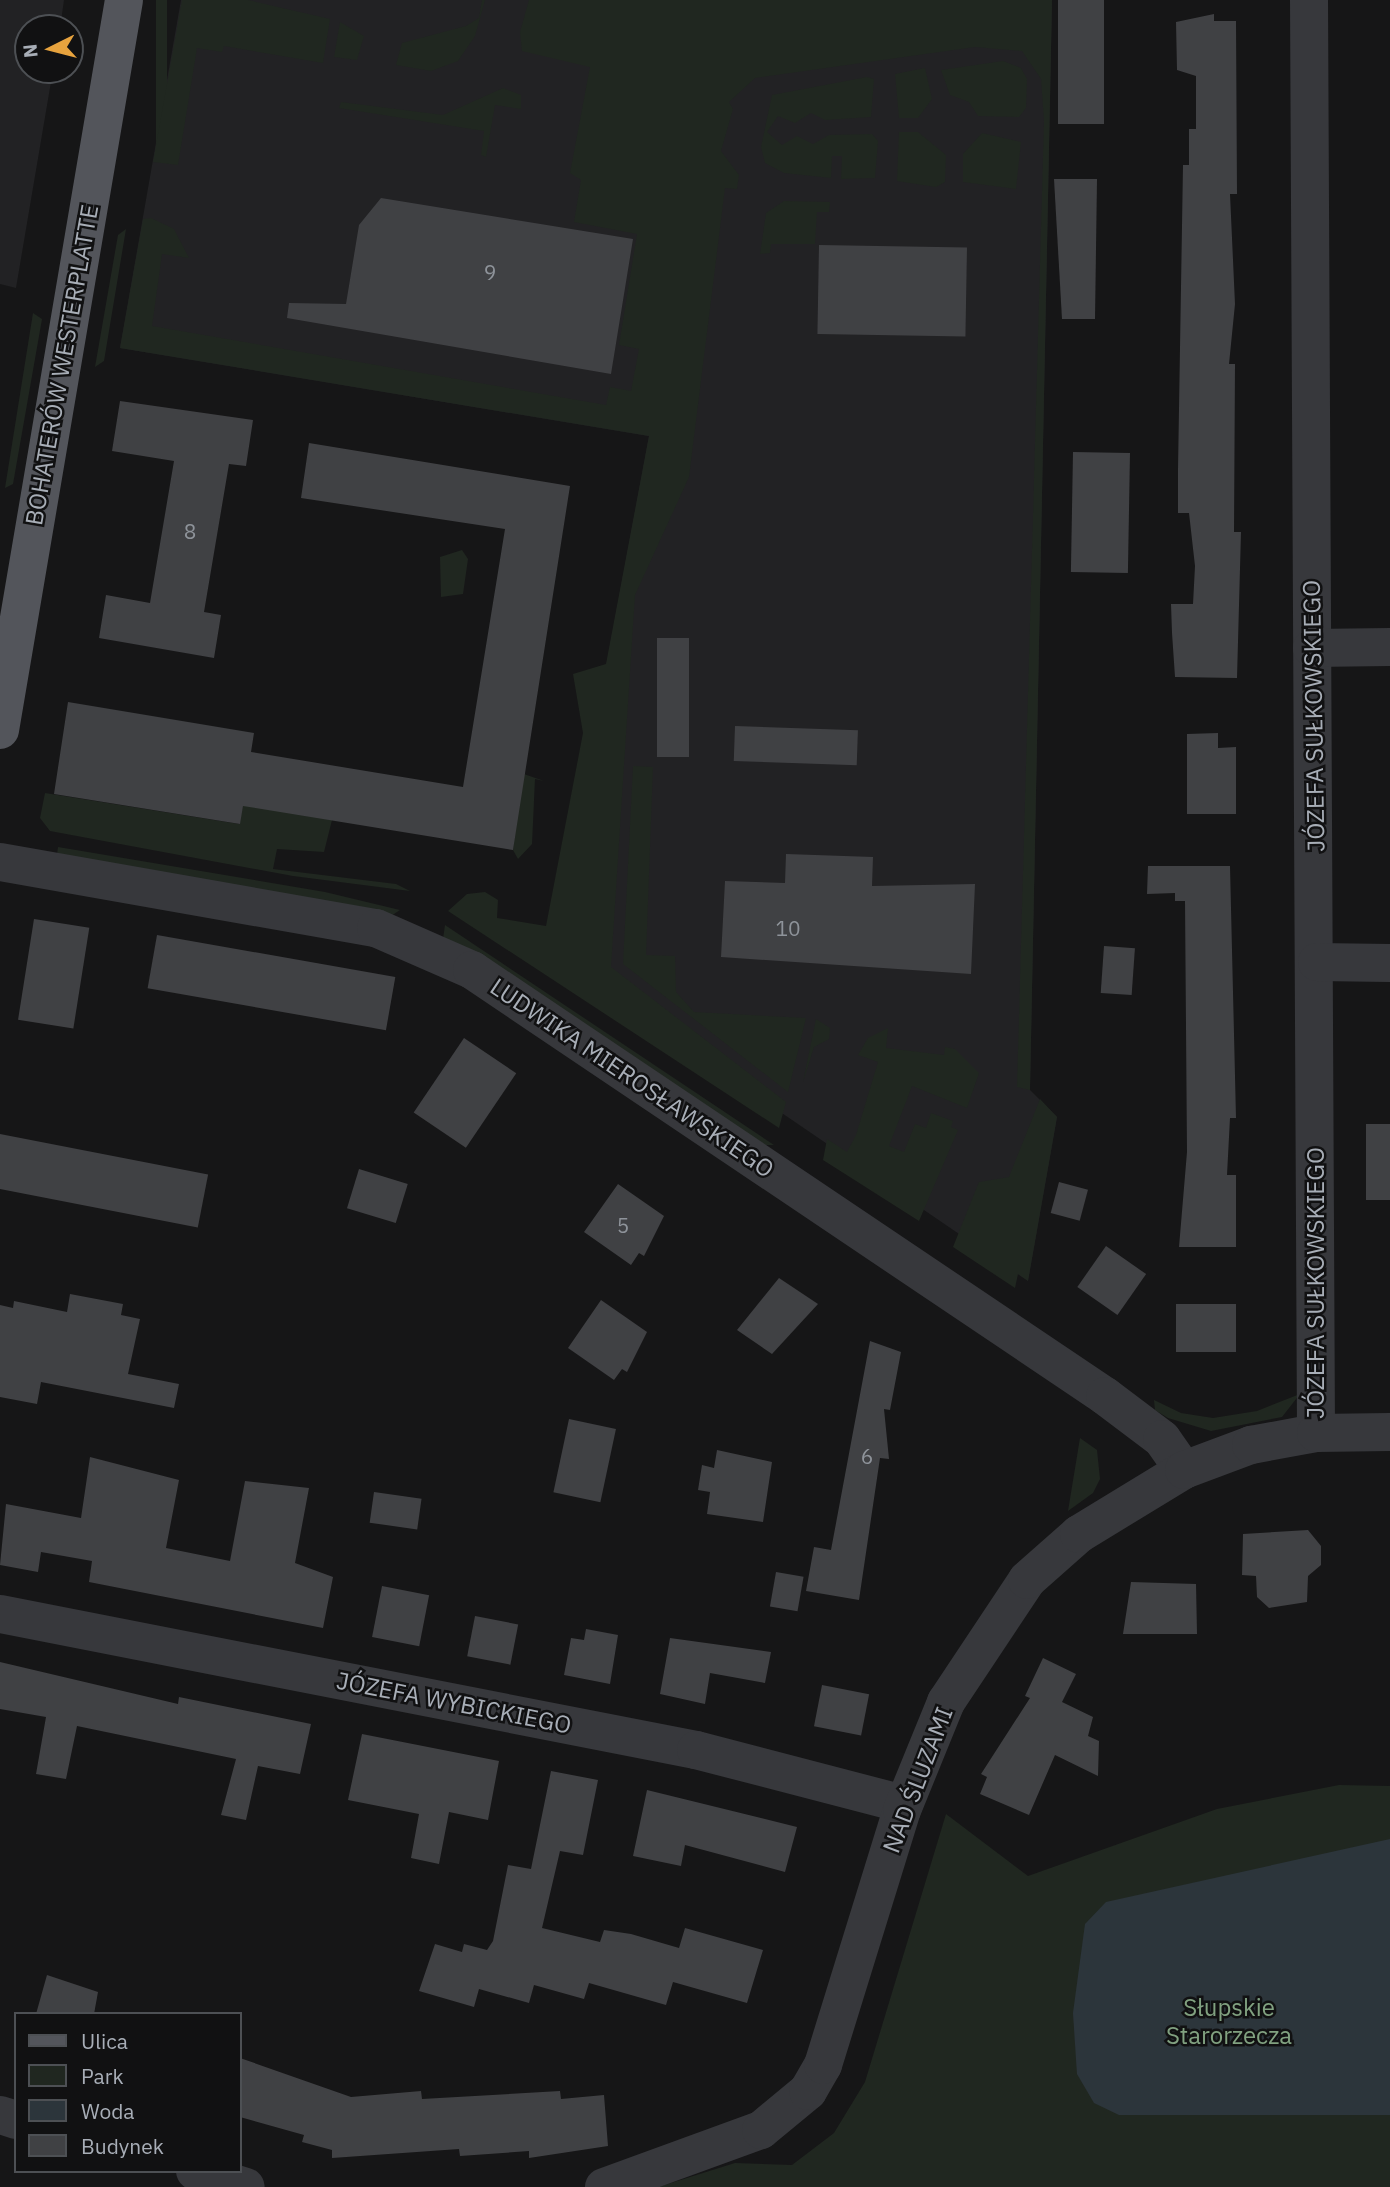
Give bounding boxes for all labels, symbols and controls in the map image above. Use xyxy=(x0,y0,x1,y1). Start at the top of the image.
north arrow xyxy=(14,14,84,84)
text: N xyxy=(17,43,43,59)
street label: BOHATERÓW WESTERPLATTE xyxy=(20,202,104,528)
house number: 9 xyxy=(484,259,496,285)
house number: 8 xyxy=(184,518,196,544)
street label: JÓZEFA SUŁKOWSKIEGO xyxy=(1297,580,1331,852)
house number: 10 xyxy=(775,915,801,941)
street label: LUDWIKA MIEROSŁAWSKIEGO xyxy=(485,972,779,1184)
street label: JÓZEFA SUŁKOWSKIEGO xyxy=(1302,1147,1330,1419)
house number: 5 xyxy=(617,1212,629,1238)
house number: 6 xyxy=(861,1443,873,1469)
street label: JÓZEFA WYBICKIEGO xyxy=(334,1666,574,1740)
street label: NAD ŚLUZAMI xyxy=(877,1703,959,1857)
park label: Słupskie Starorzecza xyxy=(1166,1994,1292,2050)
legend xyxy=(14,2012,242,2173)
text: Ulica xyxy=(81,2027,128,2055)
text: Park xyxy=(81,2062,124,2090)
text: Woda xyxy=(81,2097,135,2125)
text: Budynek xyxy=(81,2132,164,2160)

